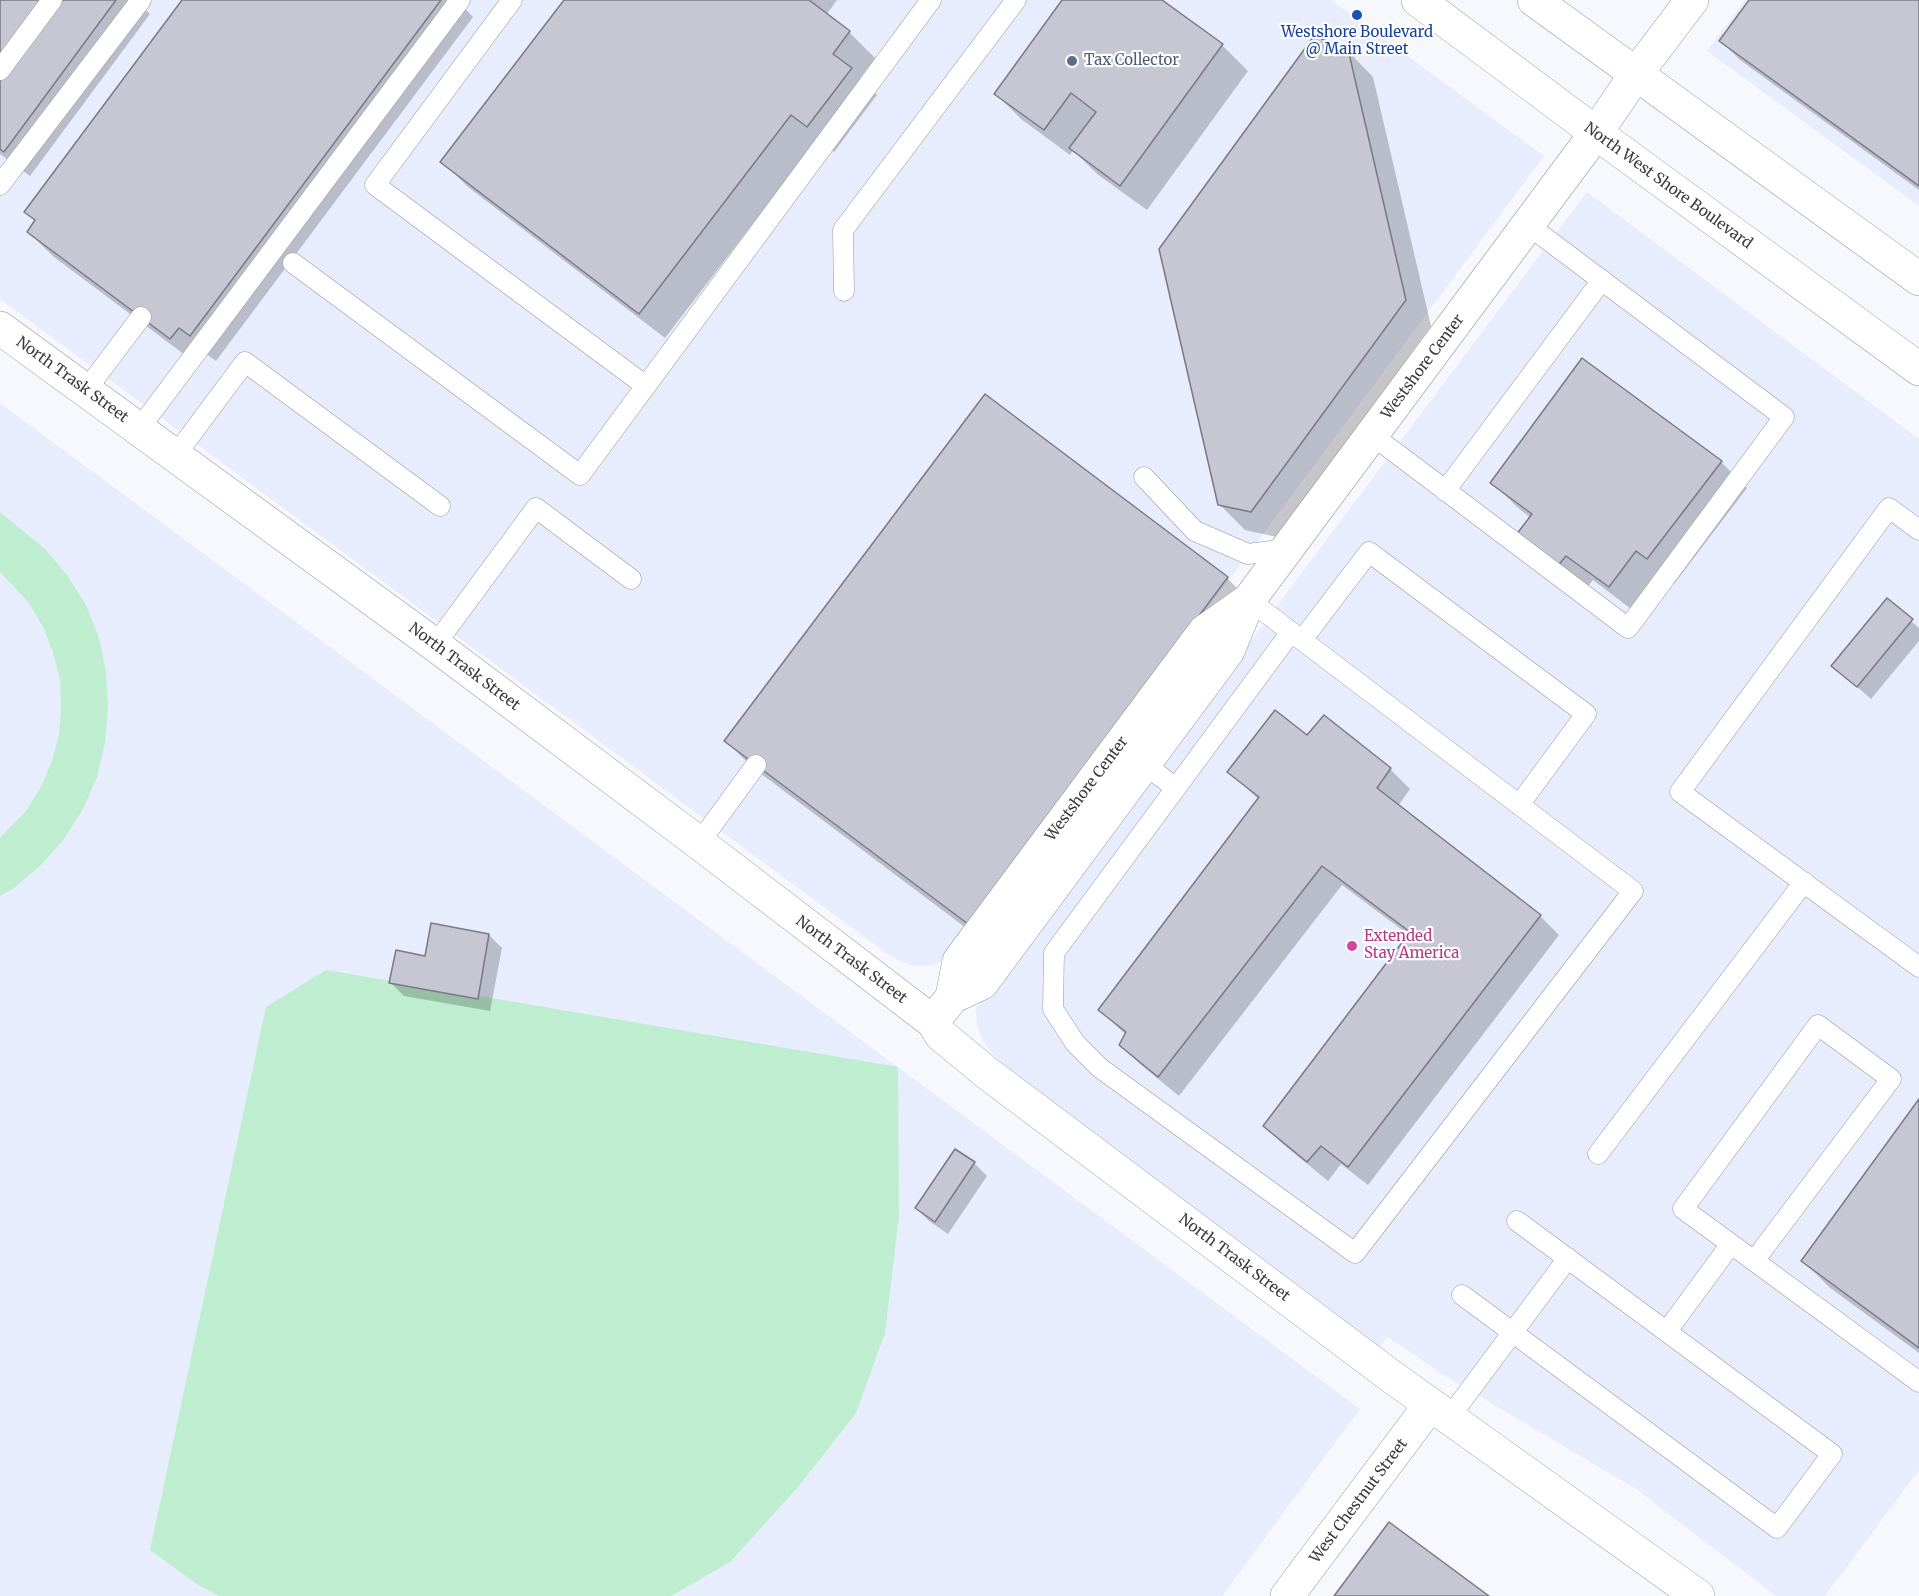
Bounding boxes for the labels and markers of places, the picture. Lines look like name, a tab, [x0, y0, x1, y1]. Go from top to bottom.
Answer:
marker: Westshore Boulevard @ Main Street	[1350, 8, 1364, 22]
place label: Westshore Boulevard @ Main Street	[1281, 24, 1433, 59]
place label: Tax Collector	[1084, 52, 1179, 70]
marker: Tax Collector	[1065, 54, 1079, 68]
place label: Extended Stay America	[1364, 928, 1459, 963]
marker: Extended Stay America	[1345, 939, 1359, 953]

